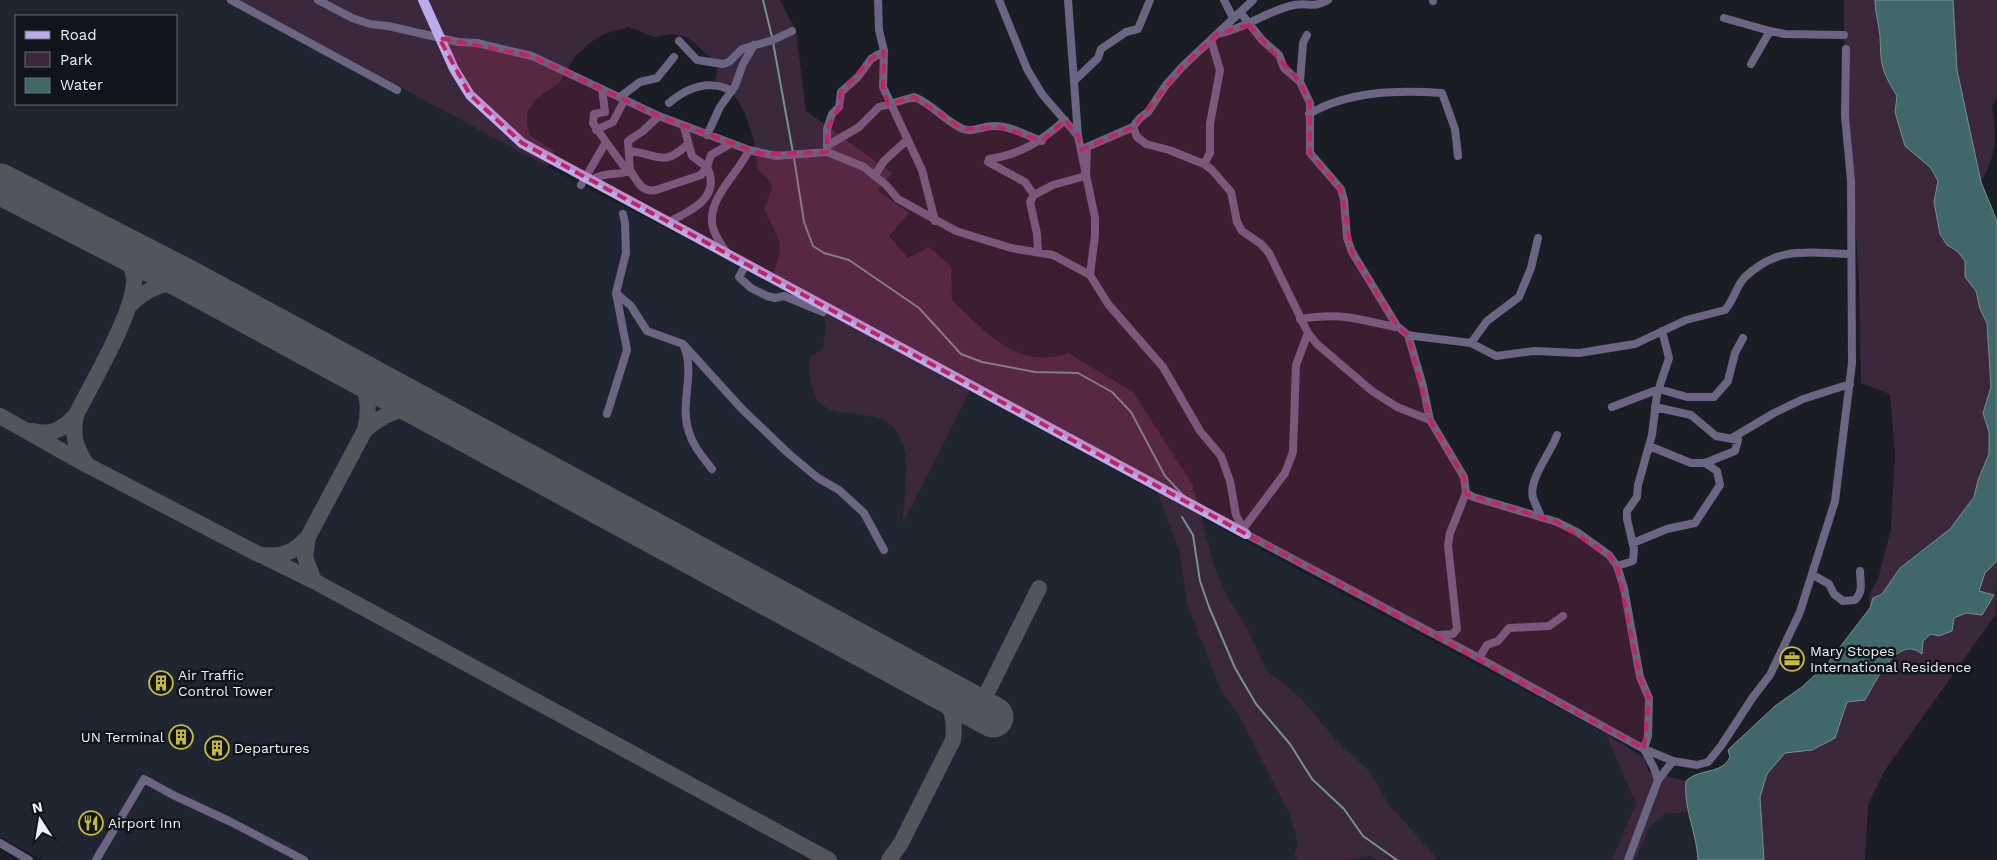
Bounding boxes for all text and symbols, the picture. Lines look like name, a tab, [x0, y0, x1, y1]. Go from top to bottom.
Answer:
legend	[15, 15, 178, 105]
text: Road	[60, 26, 97, 44]
text: Park	[60, 51, 93, 69]
text: Water	[60, 76, 103, 94]
place label: Mary Stopes International Residence	[1810, 643, 1971, 675]
office icon: Mary Stopes International Residence	[1779, 646, 1805, 672]
place label: Air Traffic Control Tower	[178, 667, 273, 699]
building icon: Air Traffic Control Tower	[148, 670, 174, 696]
building icon: UN Terminal	[168, 724, 194, 750]
place label: UN Terminal	[81, 729, 165, 745]
building icon: Departures	[204, 735, 230, 761]
place label: Departures	[234, 740, 310, 756]
north arrow	[15, 795, 65, 845]
text: N	[31, 798, 44, 816]
restaurant icon: Airport Inn	[78, 810, 104, 836]
place label: Airport Inn	[108, 815, 181, 831]

